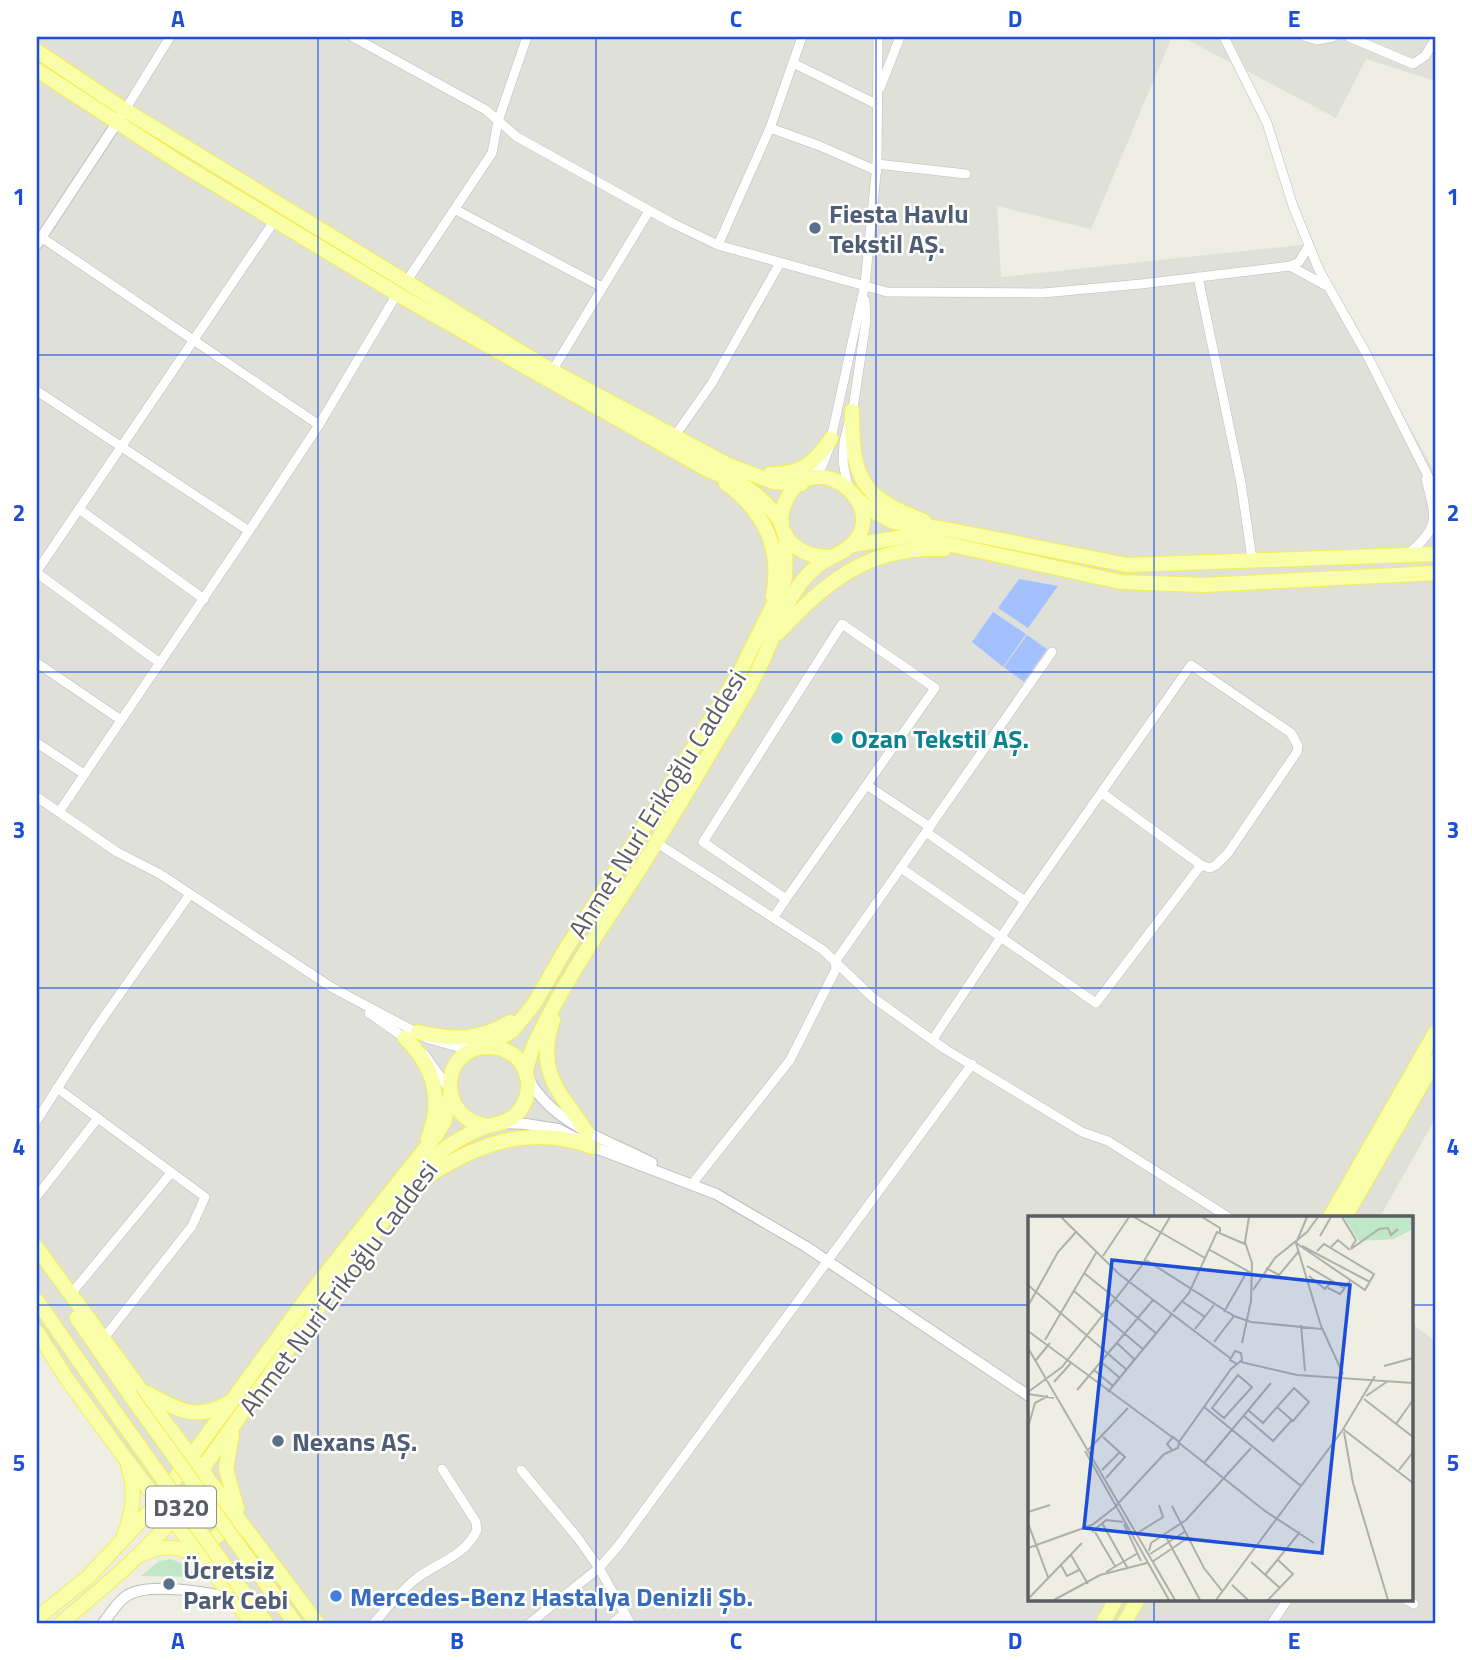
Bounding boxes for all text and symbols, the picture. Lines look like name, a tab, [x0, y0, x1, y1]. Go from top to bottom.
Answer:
text: A	[171, 1, 185, 36]
text: B	[450, 1, 464, 36]
text: C	[730, 1, 742, 36]
text: D	[1008, 1, 1022, 36]
text: E	[1288, 1, 1300, 36]
text: 1	[13, 179, 25, 214]
text: 1	[1447, 179, 1459, 214]
place label: Fiesta Havlu Tekstil AŞ.	[829, 194, 969, 263]
marker: Fiesta Havlu Tekstil AŞ.	[807, 220, 823, 236]
text: 2	[13, 495, 25, 530]
text: 2	[1447, 495, 1459, 530]
street label: Ahmet Nuri Erikoğlu Caddesi	[558, 662, 756, 946]
place label: Ozan Tekstil AŞ.	[851, 719, 1029, 758]
marker: Ozan Tekstil AŞ.	[829, 730, 845, 746]
text: 3	[13, 812, 25, 847]
text: 3	[1447, 812, 1459, 847]
text: 4	[13, 1129, 25, 1164]
text: 4	[1447, 1129, 1459, 1164]
street label: Ahmet Nuri Erikoğlu Caddesi	[229, 1152, 447, 1424]
inset map	[1028, 1216, 1412, 1600]
place label: Nexans AŞ.	[292, 1422, 417, 1461]
marker: Nexans AŞ.	[270, 1433, 286, 1449]
text: 5	[13, 1445, 25, 1480]
text: 5	[1447, 1445, 1459, 1480]
road number: D320	[146, 1486, 216, 1527]
place label: Ücretsiz Park Cebi	[183, 1550, 288, 1619]
marker: Ücretsiz Park Cebi	[161, 1576, 177, 1592]
place label: Mercedes-Benz Hastalya Denizli Şb.	[350, 1577, 753, 1616]
marker: Mercedes-Benz Hastalya Denizli Şb.	[328, 1588, 344, 1604]
text: A	[171, 1623, 185, 1658]
text: B	[450, 1623, 464, 1658]
text: C	[730, 1623, 742, 1658]
text: D	[1008, 1623, 1022, 1658]
text: E	[1288, 1623, 1300, 1658]

